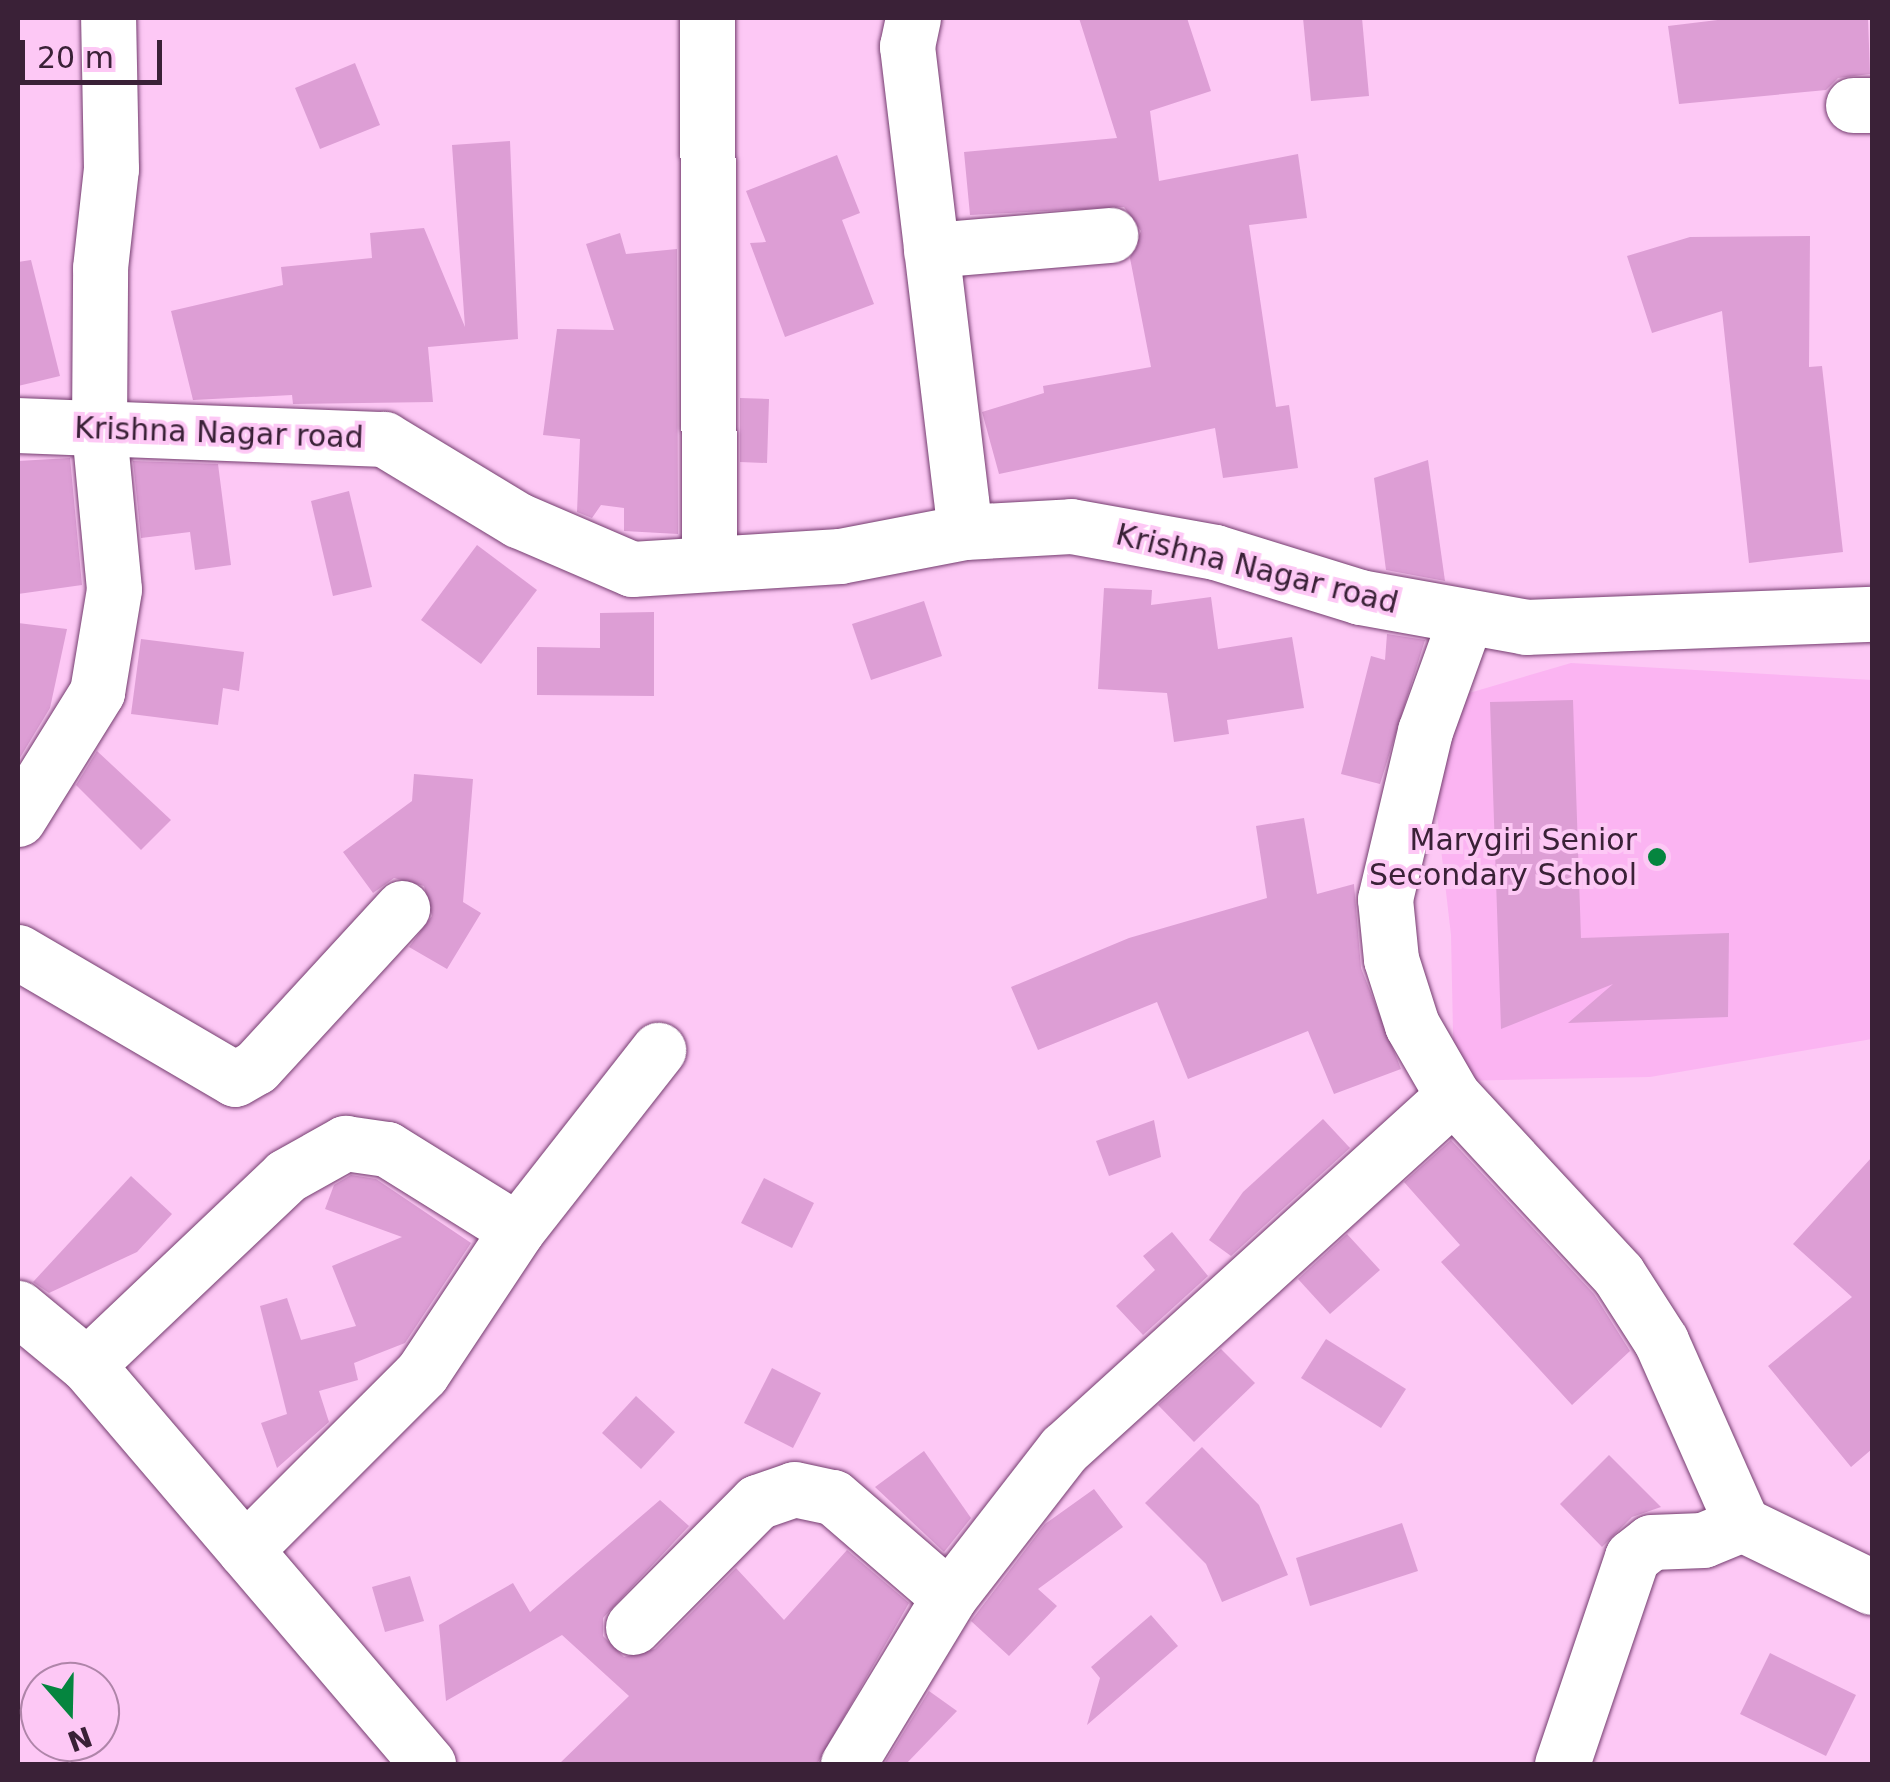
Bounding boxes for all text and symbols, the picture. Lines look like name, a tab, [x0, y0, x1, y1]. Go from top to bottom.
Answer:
scale bar	[25, 20, 168, 82]
text: 20 m	[37, 40, 114, 75]
street label: Krishna Nagar road	[74, 410, 364, 456]
street label: Krishna Nagar road	[1112, 517, 1402, 621]
place label: Marygiri Senior Secondary School	[1369, 822, 1637, 892]
marker: Marygiri Senior Secondary School	[1646, 846, 1668, 868]
north arrow	[20, 1662, 120, 1762]
text: N	[63, 1719, 96, 1758]

